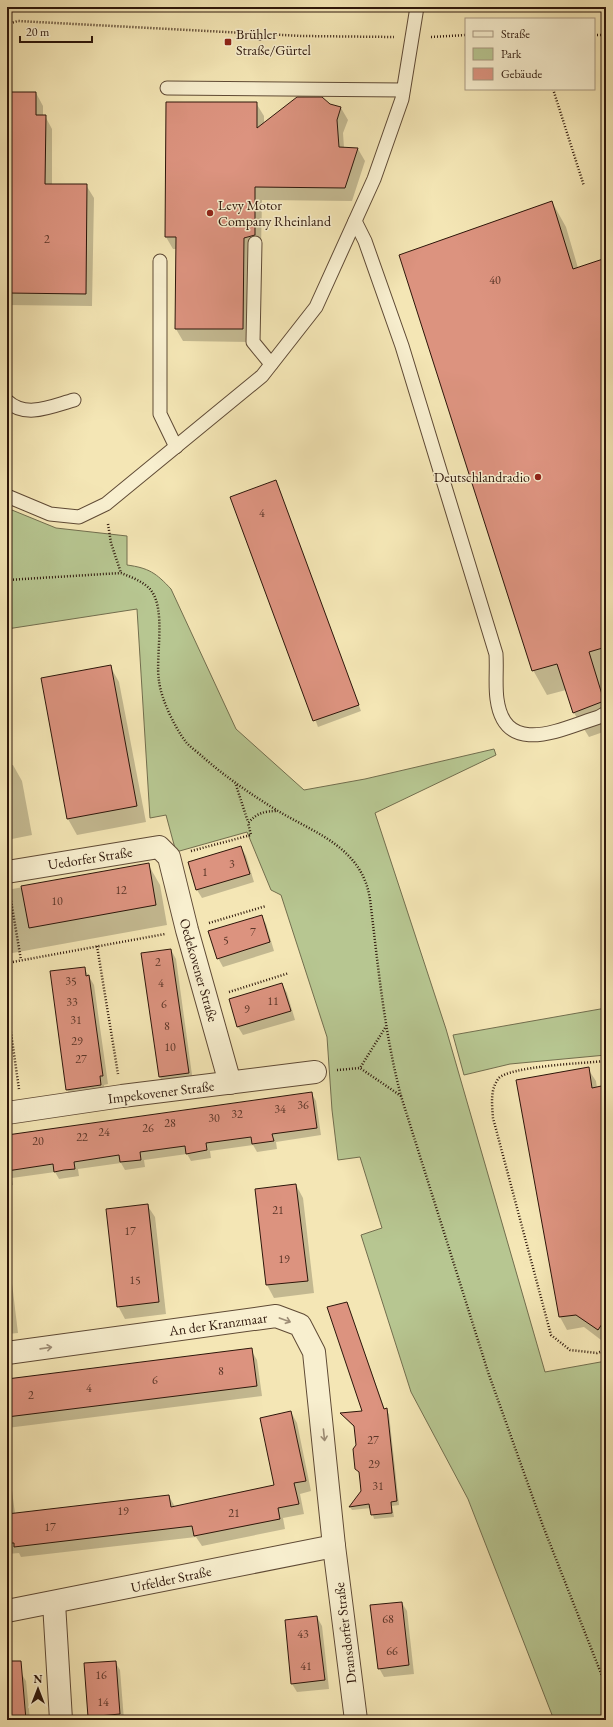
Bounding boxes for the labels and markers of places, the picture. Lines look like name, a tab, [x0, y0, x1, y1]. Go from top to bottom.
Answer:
place label: Brühler Straße/Gürtel	[236, 25, 311, 59]
marker: Brühler Straße/Gürtel	[223, 37, 233, 47]
place label: Levy Motor Company Rheinland	[218, 196, 332, 230]
marker: Levy Motor Company Rheinland	[205, 208, 215, 218]
place label: Deutschlandradio	[434, 468, 530, 486]
marker: Deutschlandradio	[533, 472, 543, 482]

